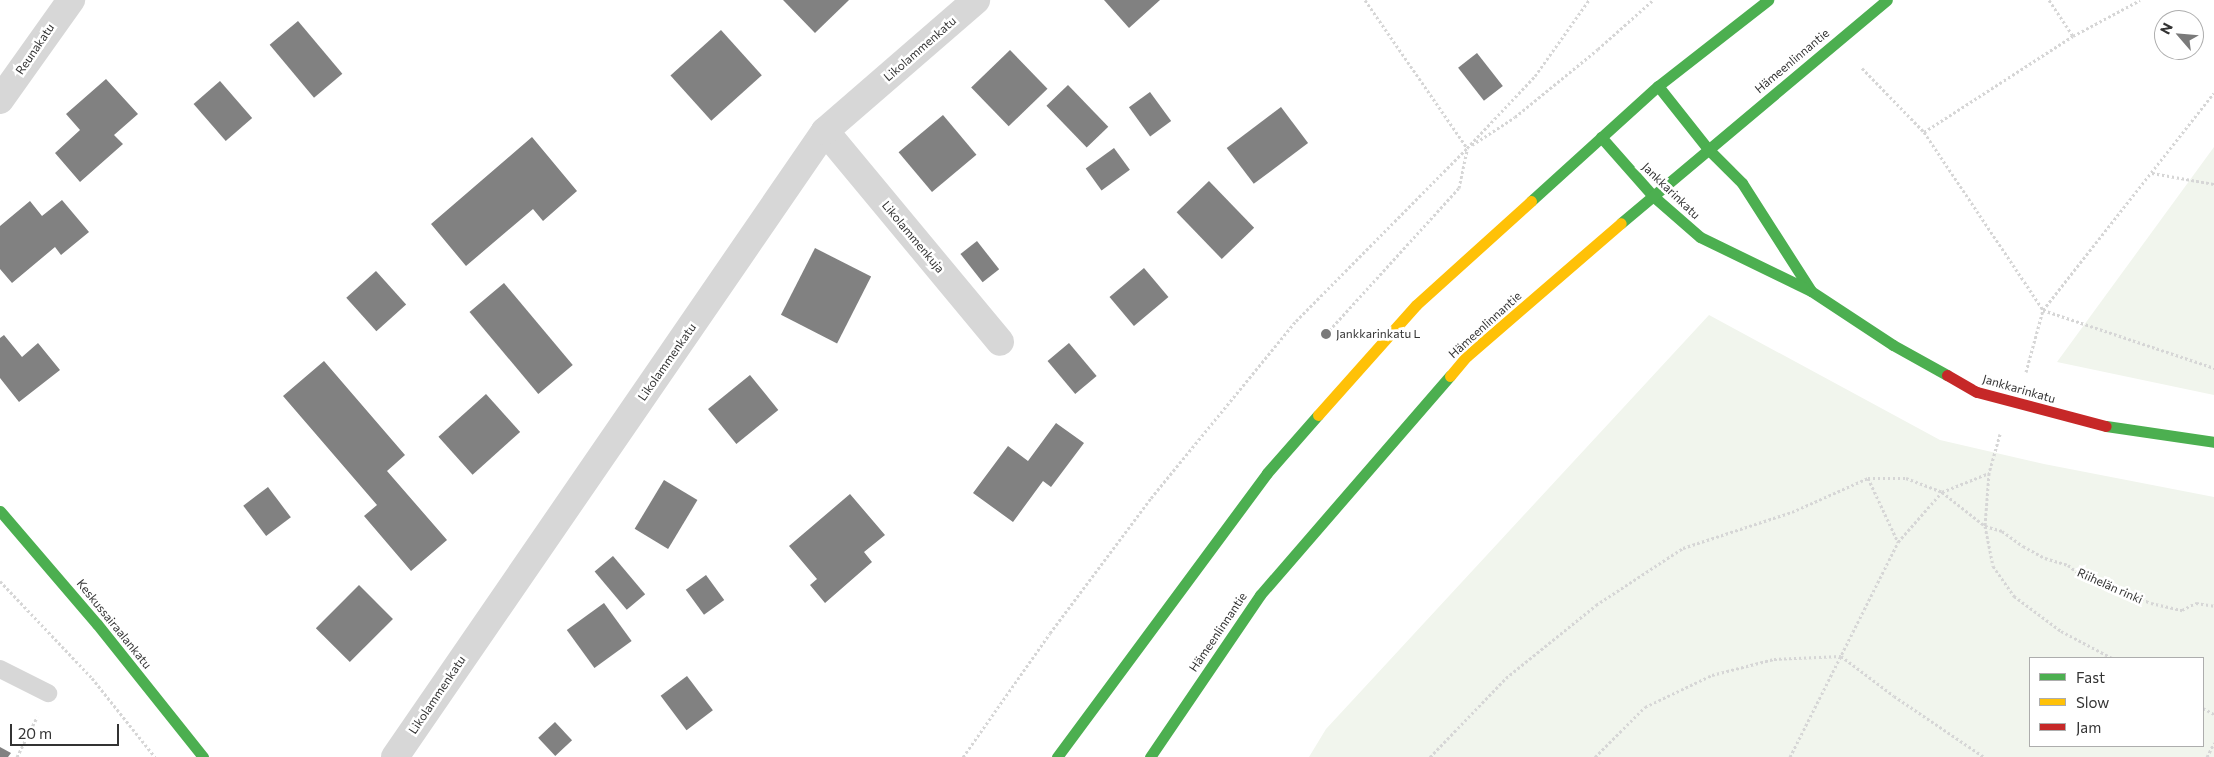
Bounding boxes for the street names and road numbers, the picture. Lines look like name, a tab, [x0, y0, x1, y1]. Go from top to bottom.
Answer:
street label: Likolammenkatu	[881, 14, 959, 84]
street label: Reunakatu	[13, 21, 57, 77]
street label: Hämeenlinnantie	[1752, 26, 1832, 96]
street label: Jankkarinkatu	[1639, 160, 1703, 222]
street label: Likolammenkuja	[879, 198, 947, 276]
street label: Hämeenlinnantie	[1446, 289, 1524, 361]
street label: Likolammenkatu	[635, 321, 699, 403]
street label: Jankkarinkatu	[1981, 372, 2057, 406]
street label: Riihelän rinki	[2075, 565, 2145, 607]
street label: Keskussairaalankatu	[74, 576, 154, 672]
street label: Hämeenlinnantie	[1186, 590, 1250, 674]
street label: Likolammenkatu	[406, 653, 468, 737]

